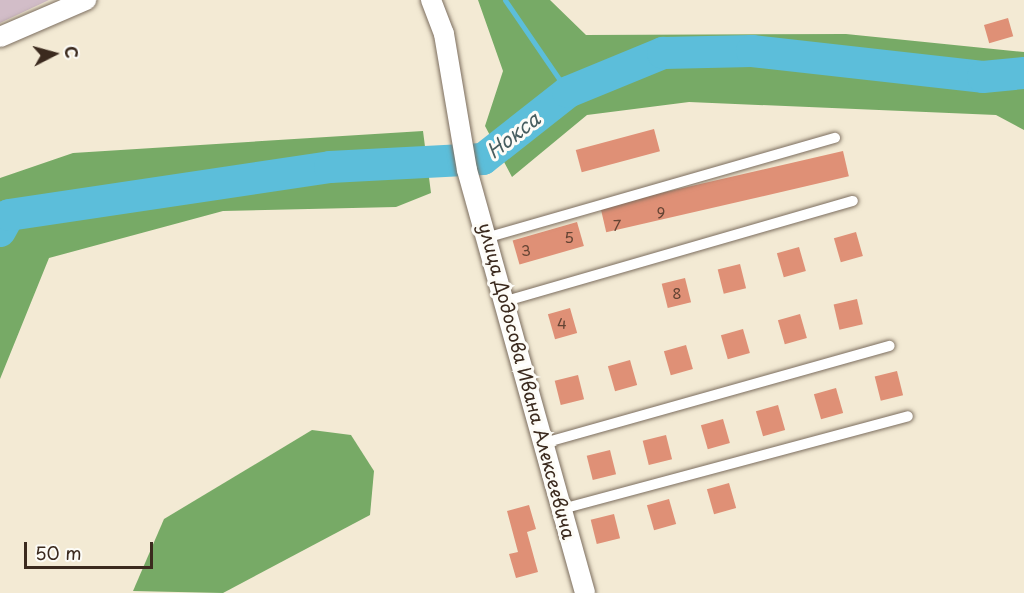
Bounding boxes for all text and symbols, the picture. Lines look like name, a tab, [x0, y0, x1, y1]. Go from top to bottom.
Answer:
north arrow	[24, 24, 84, 84]
text: С	[59, 45, 84, 59]
water label: Нокса	[481, 107, 545, 163]
house number: 9	[657, 203, 665, 221]
house number: 7	[613, 216, 621, 234]
street label: улица Додосова Ивана Алексеевича	[474, 219, 580, 543]
house number: 5	[564, 228, 574, 246]
house number: 3	[521, 241, 531, 259]
house number: 8	[672, 284, 682, 302]
house number: 4	[557, 314, 567, 332]
scale bar	[27, 530, 156, 568]
text: 50 m	[35, 539, 82, 566]

